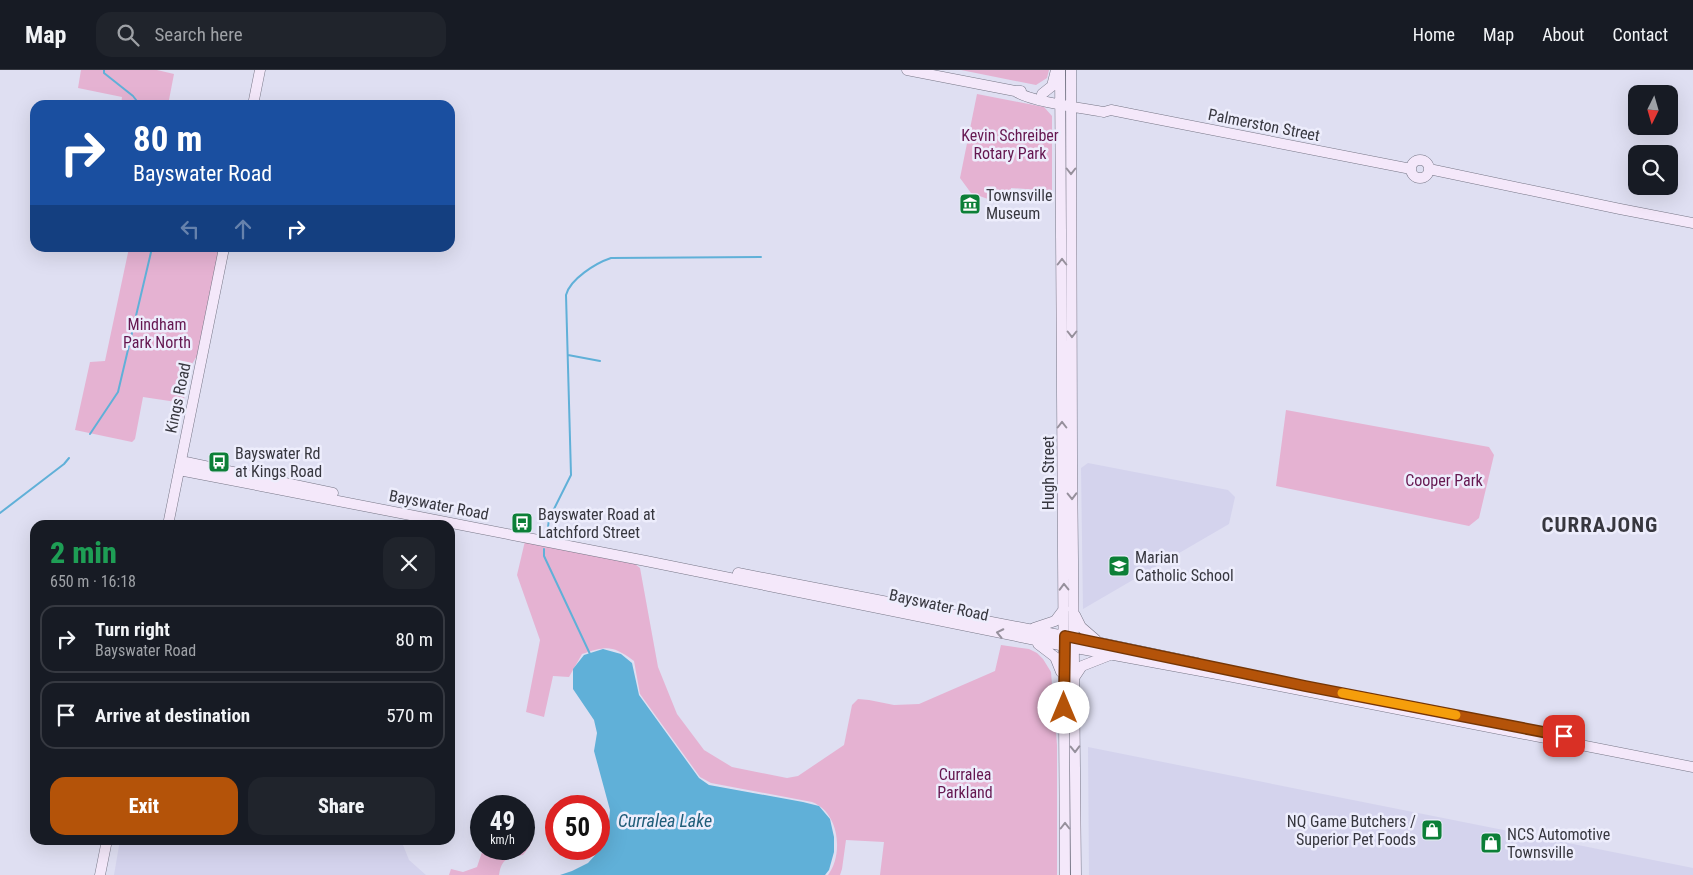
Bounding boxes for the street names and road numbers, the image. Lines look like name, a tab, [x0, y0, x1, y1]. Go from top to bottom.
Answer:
street label: Palmerston Street	[1207, 105, 1322, 145]
street label: Kings Road	[161, 361, 195, 435]
street label: Hugh Street	[1039, 436, 1058, 510]
street label: Bayswater Road	[388, 486, 490, 524]
street label: Bayswater Road	[888, 585, 990, 625]

